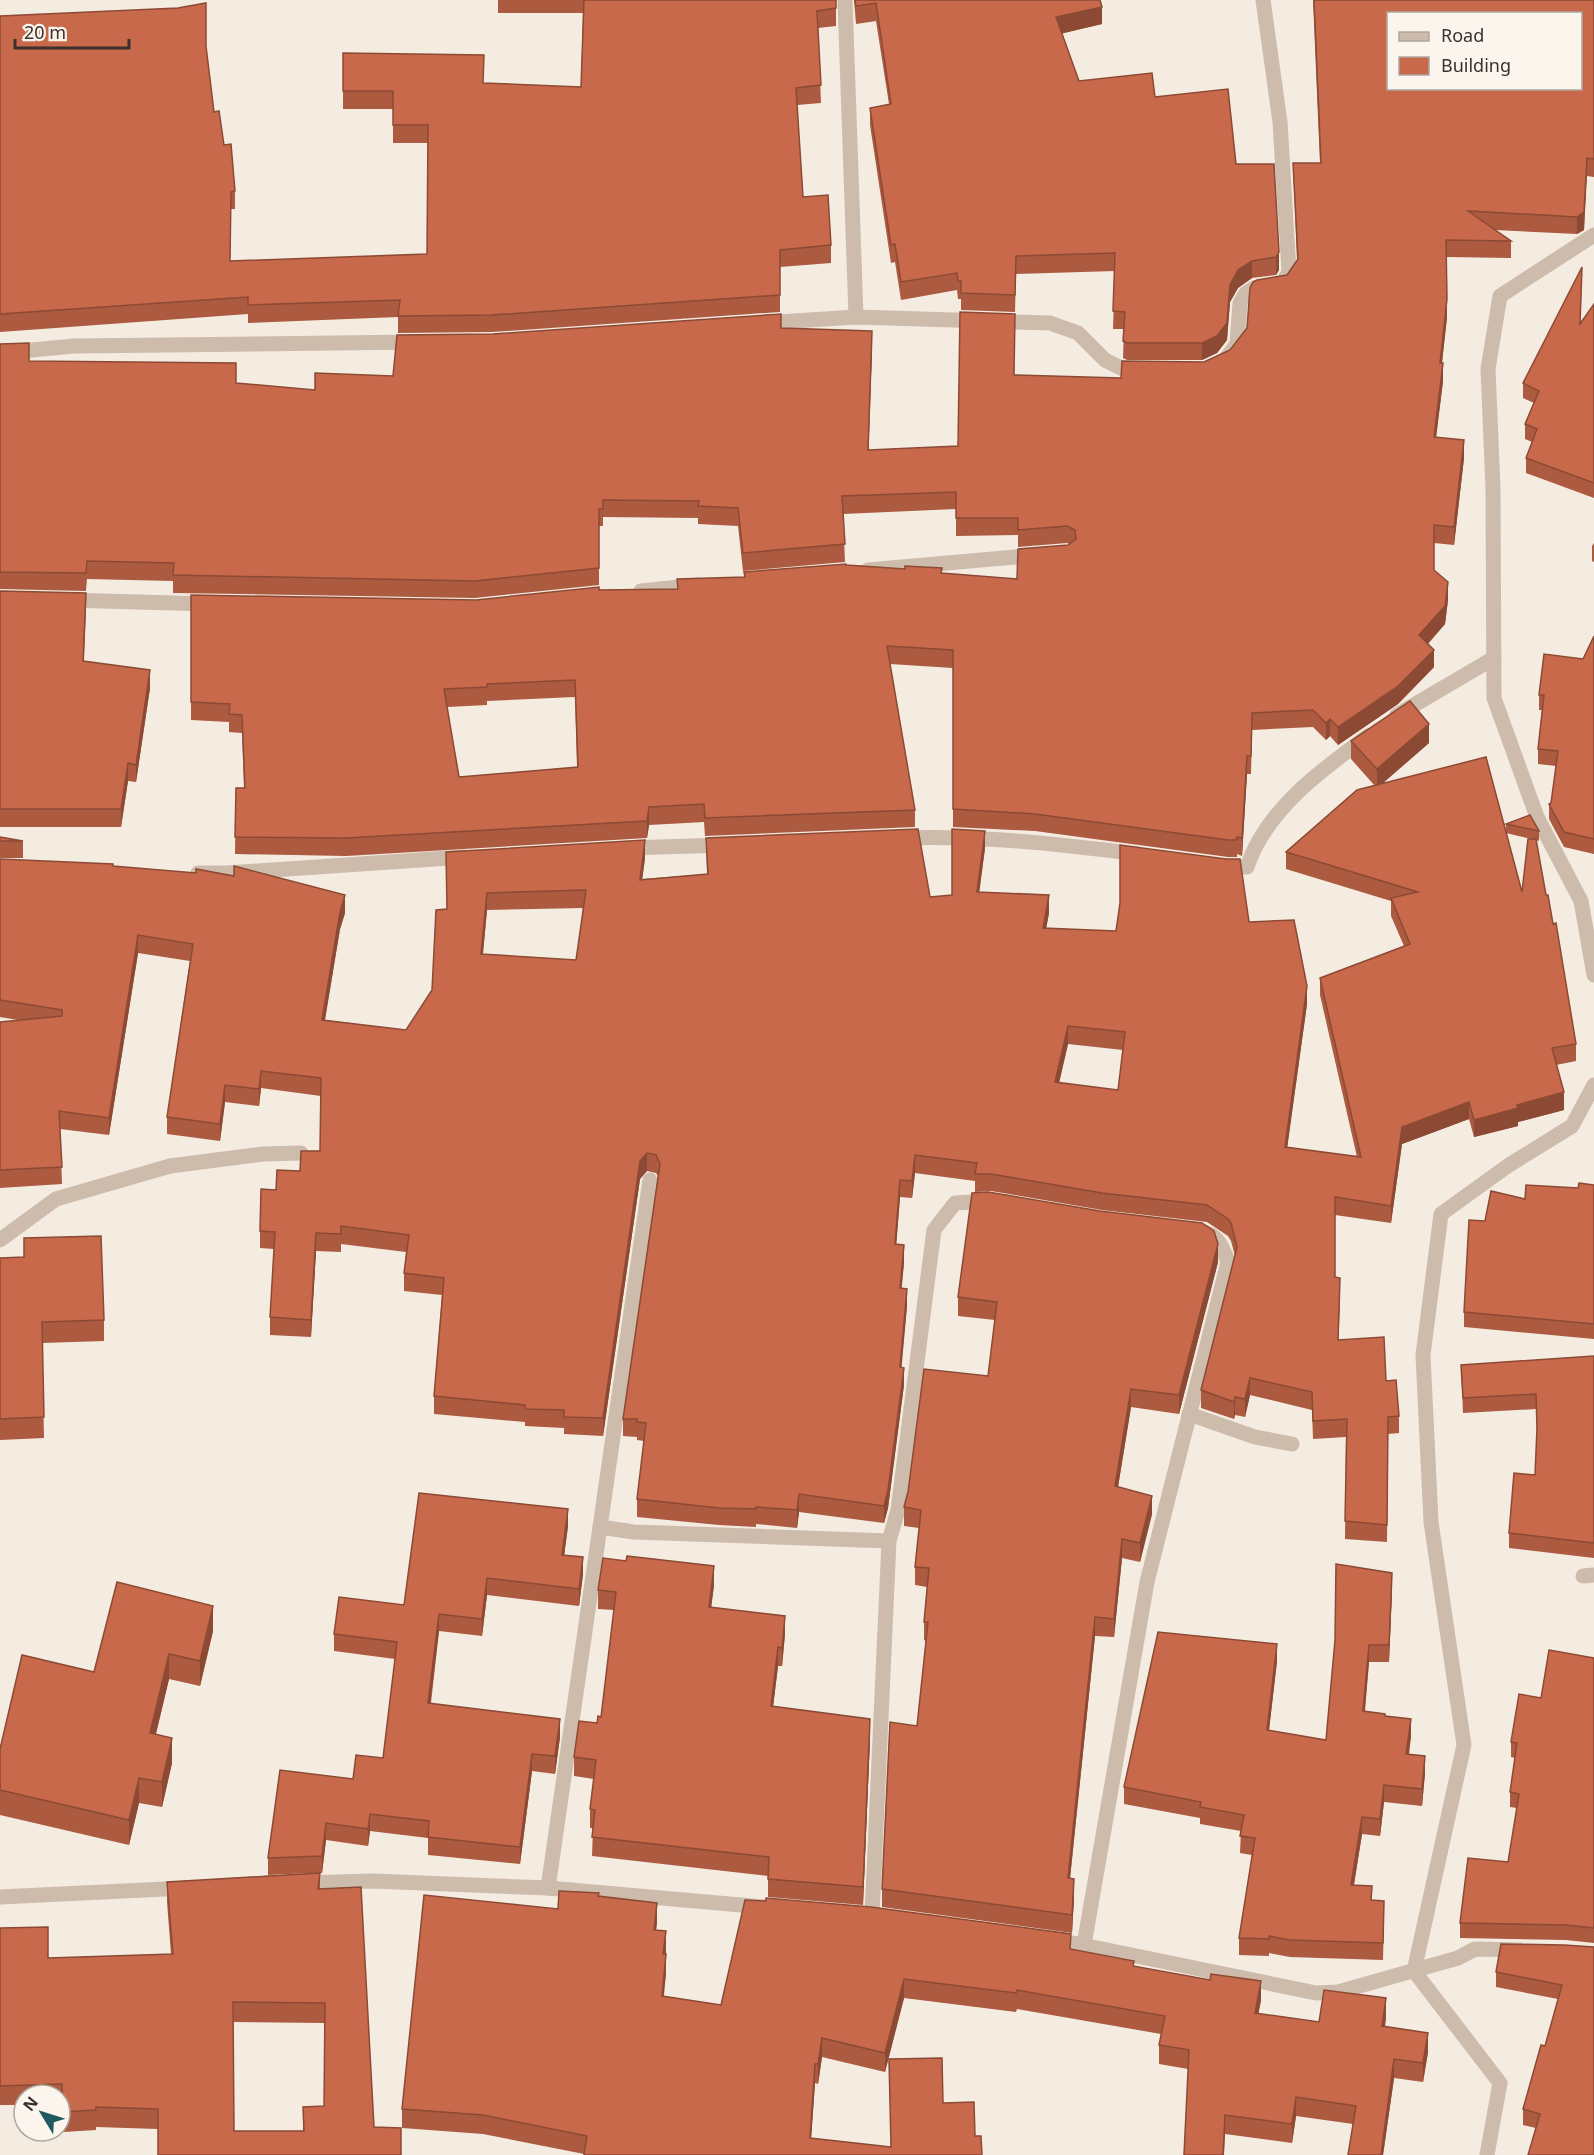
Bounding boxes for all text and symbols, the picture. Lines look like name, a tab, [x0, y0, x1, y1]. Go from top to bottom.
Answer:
scale bar	[15, 12, 129, 50]
legend	[1387, 12, 1582, 90]
text: 20 m	[24, 20, 66, 44]
text: Road	[1441, 23, 1484, 47]
text: Building	[1441, 53, 1511, 77]
north arrow	[12, 2083, 72, 2143]
text: N	[18, 2092, 43, 2116]

